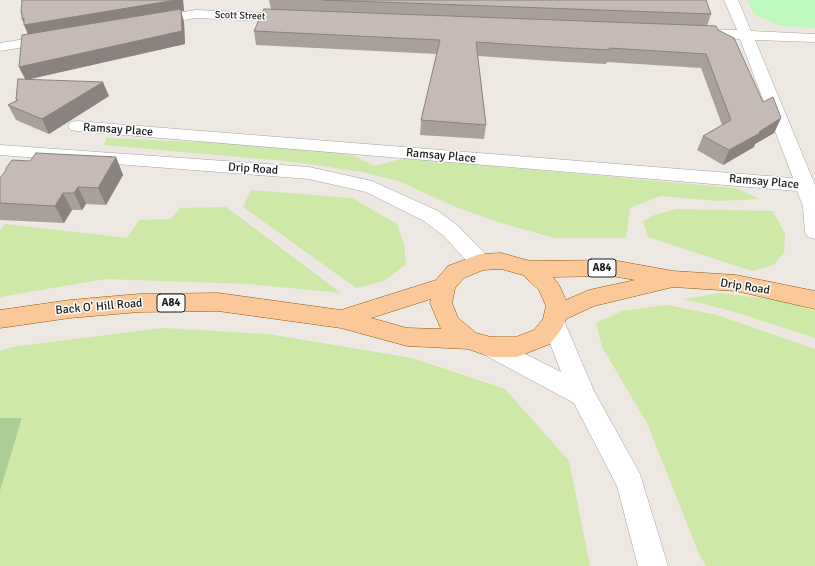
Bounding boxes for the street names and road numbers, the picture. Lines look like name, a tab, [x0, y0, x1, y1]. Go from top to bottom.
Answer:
street label: Scott Street	[215, 9, 265, 23]
street label: Ramsay Place	[82, 120, 154, 140]
street label: Ramsay Place	[405, 146, 477, 166]
street label: Drip Road	[227, 160, 279, 178]
street label: Ramsay Place	[728, 172, 800, 192]
road number: A84	[588, 259, 616, 277]
street label: Drip Road	[719, 276, 771, 298]
road number: A84	[157, 294, 185, 312]
street label: Back O' Hill Road	[55, 296, 143, 318]

